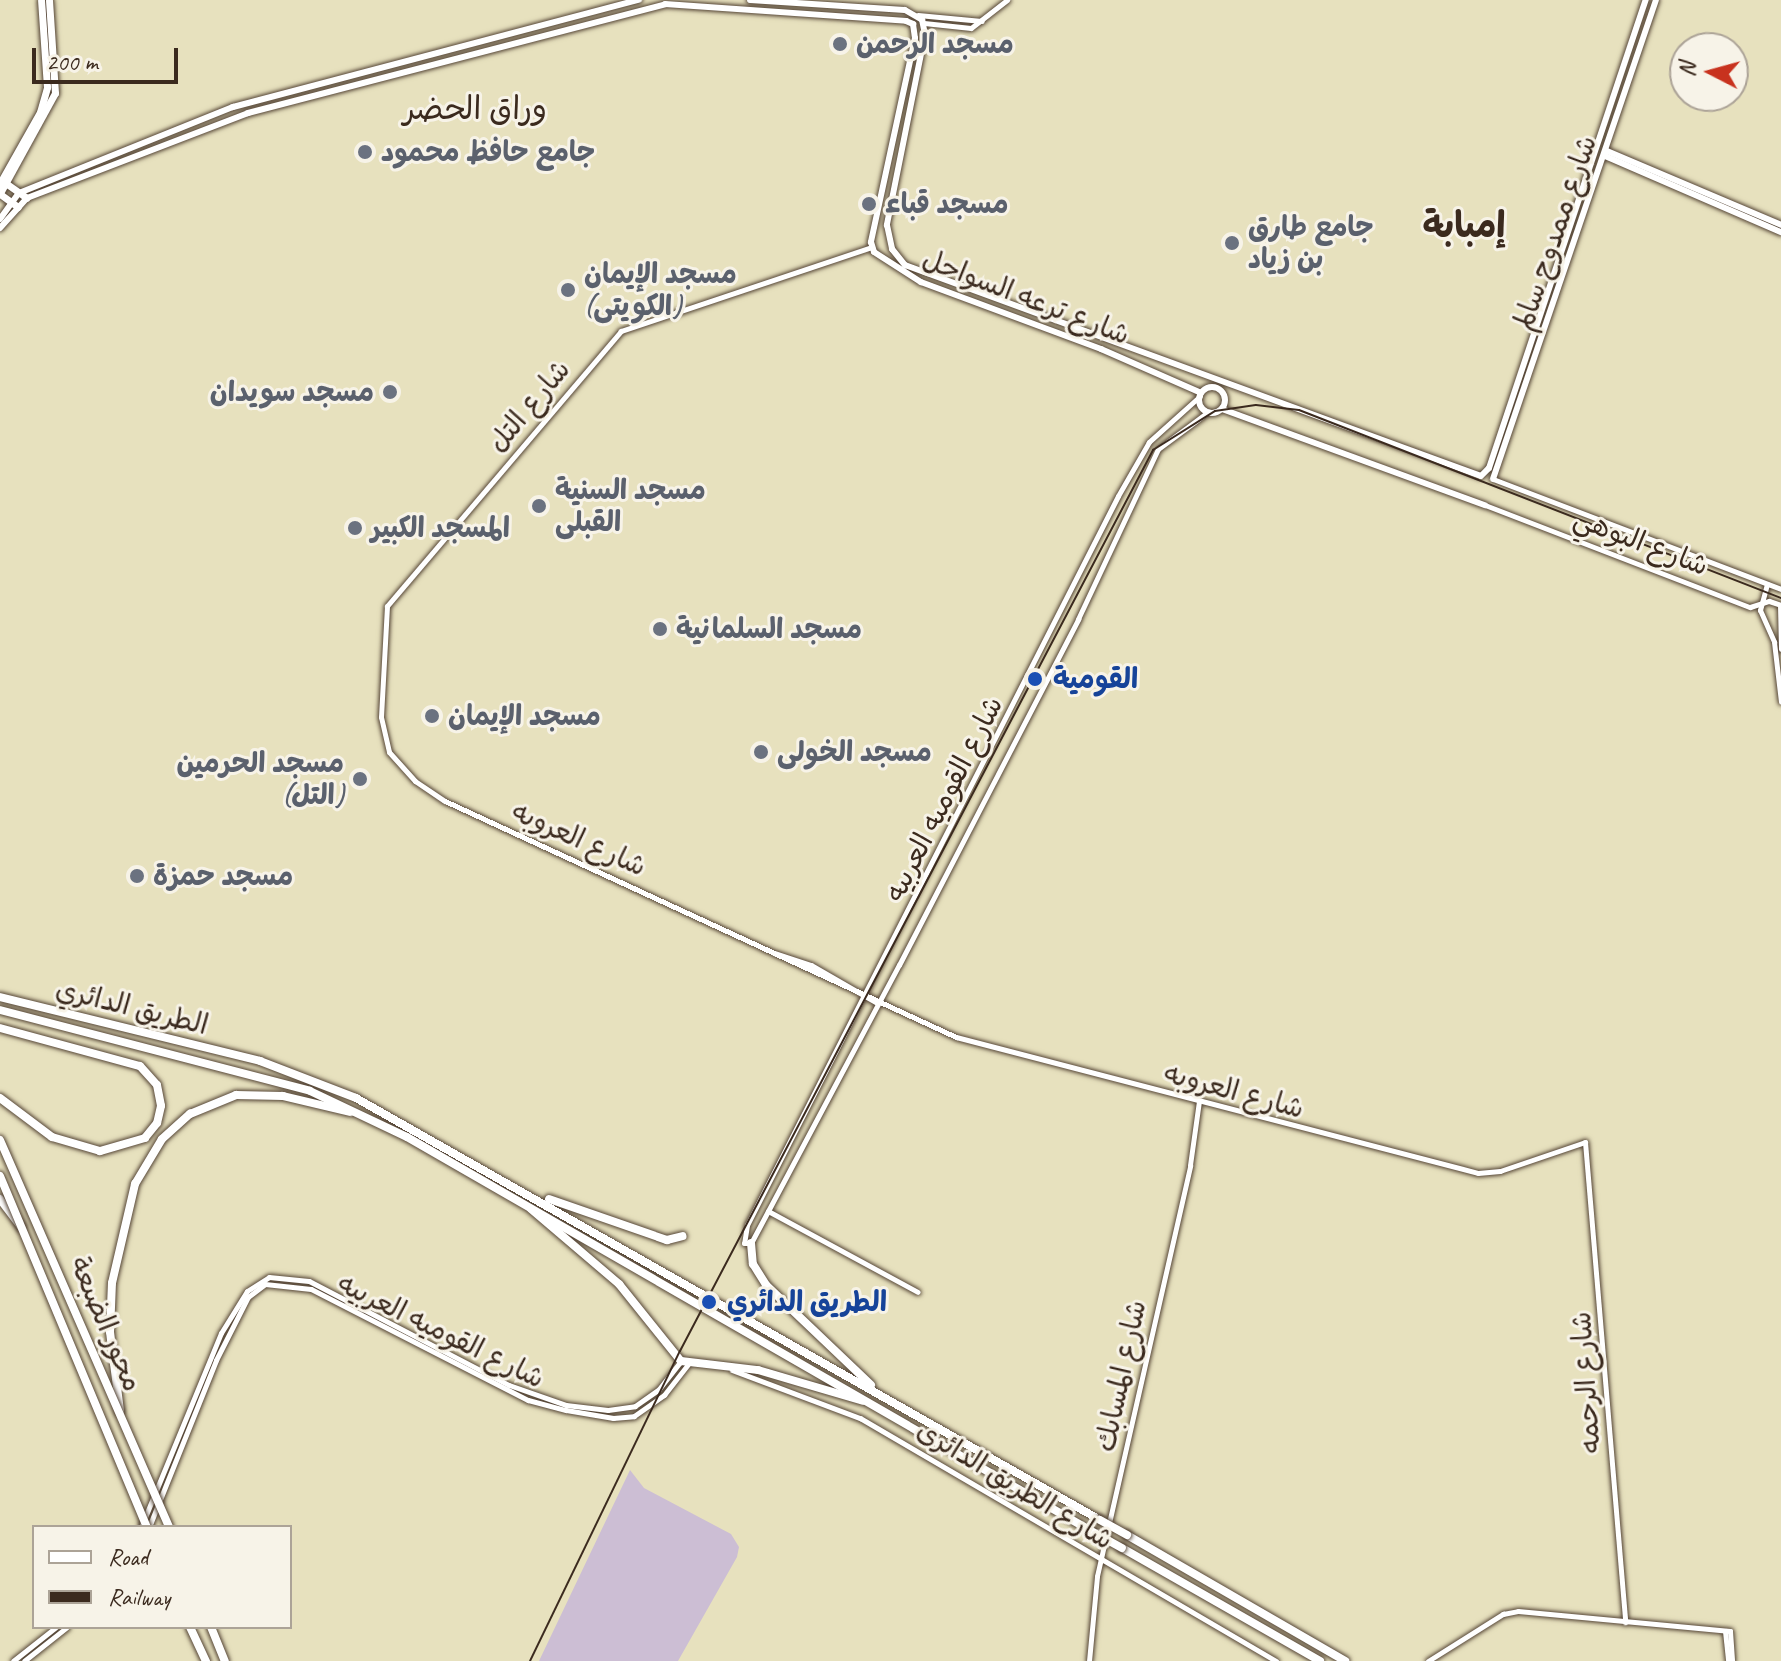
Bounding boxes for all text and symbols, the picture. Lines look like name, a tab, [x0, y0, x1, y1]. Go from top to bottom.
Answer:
place label: مسجد الرحمن	[856, 27, 1014, 61]
scale bar	[36, 32, 182, 82]
north arrow	[1669, 32, 1749, 112]
marker: مسجد الرحمن	[831, 35, 849, 53]
text: 200 m	[46, 47, 98, 77]
text: N	[1672, 61, 1702, 78]
district label: وراق الحضر	[403, 90, 547, 128]
street label: شارع ممدوح سالم	[1506, 131, 1604, 335]
place label: جامع حافظ محمود	[381, 135, 595, 169]
marker: جامع حافظ محمود	[356, 143, 374, 161]
place label: مسجد قباء	[885, 187, 1008, 221]
marker: مسجد قباء	[860, 195, 878, 213]
district label: إمبابة	[1422, 204, 1506, 248]
place label: جامع طارق بن زياد	[1248, 210, 1374, 276]
marker: جامع طارق بن زياد	[1223, 234, 1241, 252]
street label: شارع ترعه السواحل	[918, 242, 1134, 352]
place label: مسجد الإيمان (الكويتى)	[584, 257, 737, 323]
marker: مسجد الإيمان (الكويتى)	[559, 281, 577, 299]
street label: شارع التل	[481, 353, 577, 459]
place label: مسجد سويدان	[210, 375, 374, 409]
marker: مسجد سويدان	[381, 383, 399, 401]
place label: مسجد السنية القبلى	[555, 473, 706, 539]
marker: مسجد السنية القبلى	[530, 497, 548, 515]
street label: شارع البوهي	[1569, 501, 1713, 583]
place label: المسجد الكبير	[371, 511, 510, 545]
marker: المسجد الكبير	[346, 519, 364, 537]
place label: مسجد السلمانية	[676, 612, 862, 646]
marker: مسجد السلمانية	[651, 620, 669, 638]
place label: القومية	[1053, 662, 1138, 696]
marker: القومية	[1024, 668, 1046, 690]
street label: شارع القوميه العربيه	[878, 691, 1010, 907]
place label: مسجد الإيمان	[448, 699, 601, 733]
marker: مسجد الإيمان	[423, 707, 441, 725]
place label: مسجد الخولى	[777, 735, 932, 769]
marker: مسجد الخولى	[752, 743, 770, 761]
place label: مسجد الحرمين (التل)	[177, 746, 344, 812]
marker: مسجد الحرمين (التل)	[351, 770, 369, 788]
street label: شارع العروبه	[507, 794, 651, 884]
place label: مسجد حمزة	[153, 859, 293, 893]
marker: مسجد حمزة	[128, 867, 146, 885]
street label: الطريق الدائري	[52, 972, 212, 1042]
street label: شارع العروبه	[1160, 1056, 1308, 1126]
street label: محور الضبعة	[63, 1251, 149, 1397]
street label: شارع القوميه العربيه	[332, 1266, 550, 1396]
place label: الطريق الدائري	[727, 1285, 887, 1319]
marker: الطريق الدائري	[698, 1291, 720, 1313]
street label: شارع المسابك	[1089, 1297, 1153, 1455]
street label: شارع الرحمه	[1564, 1311, 1608, 1455]
street label: شارع الطريق الدائرى	[911, 1413, 1119, 1557]
legend	[32, 1525, 292, 1629]
text: Road	[108, 1542, 148, 1572]
text: Railway	[108, 1582, 170, 1612]

